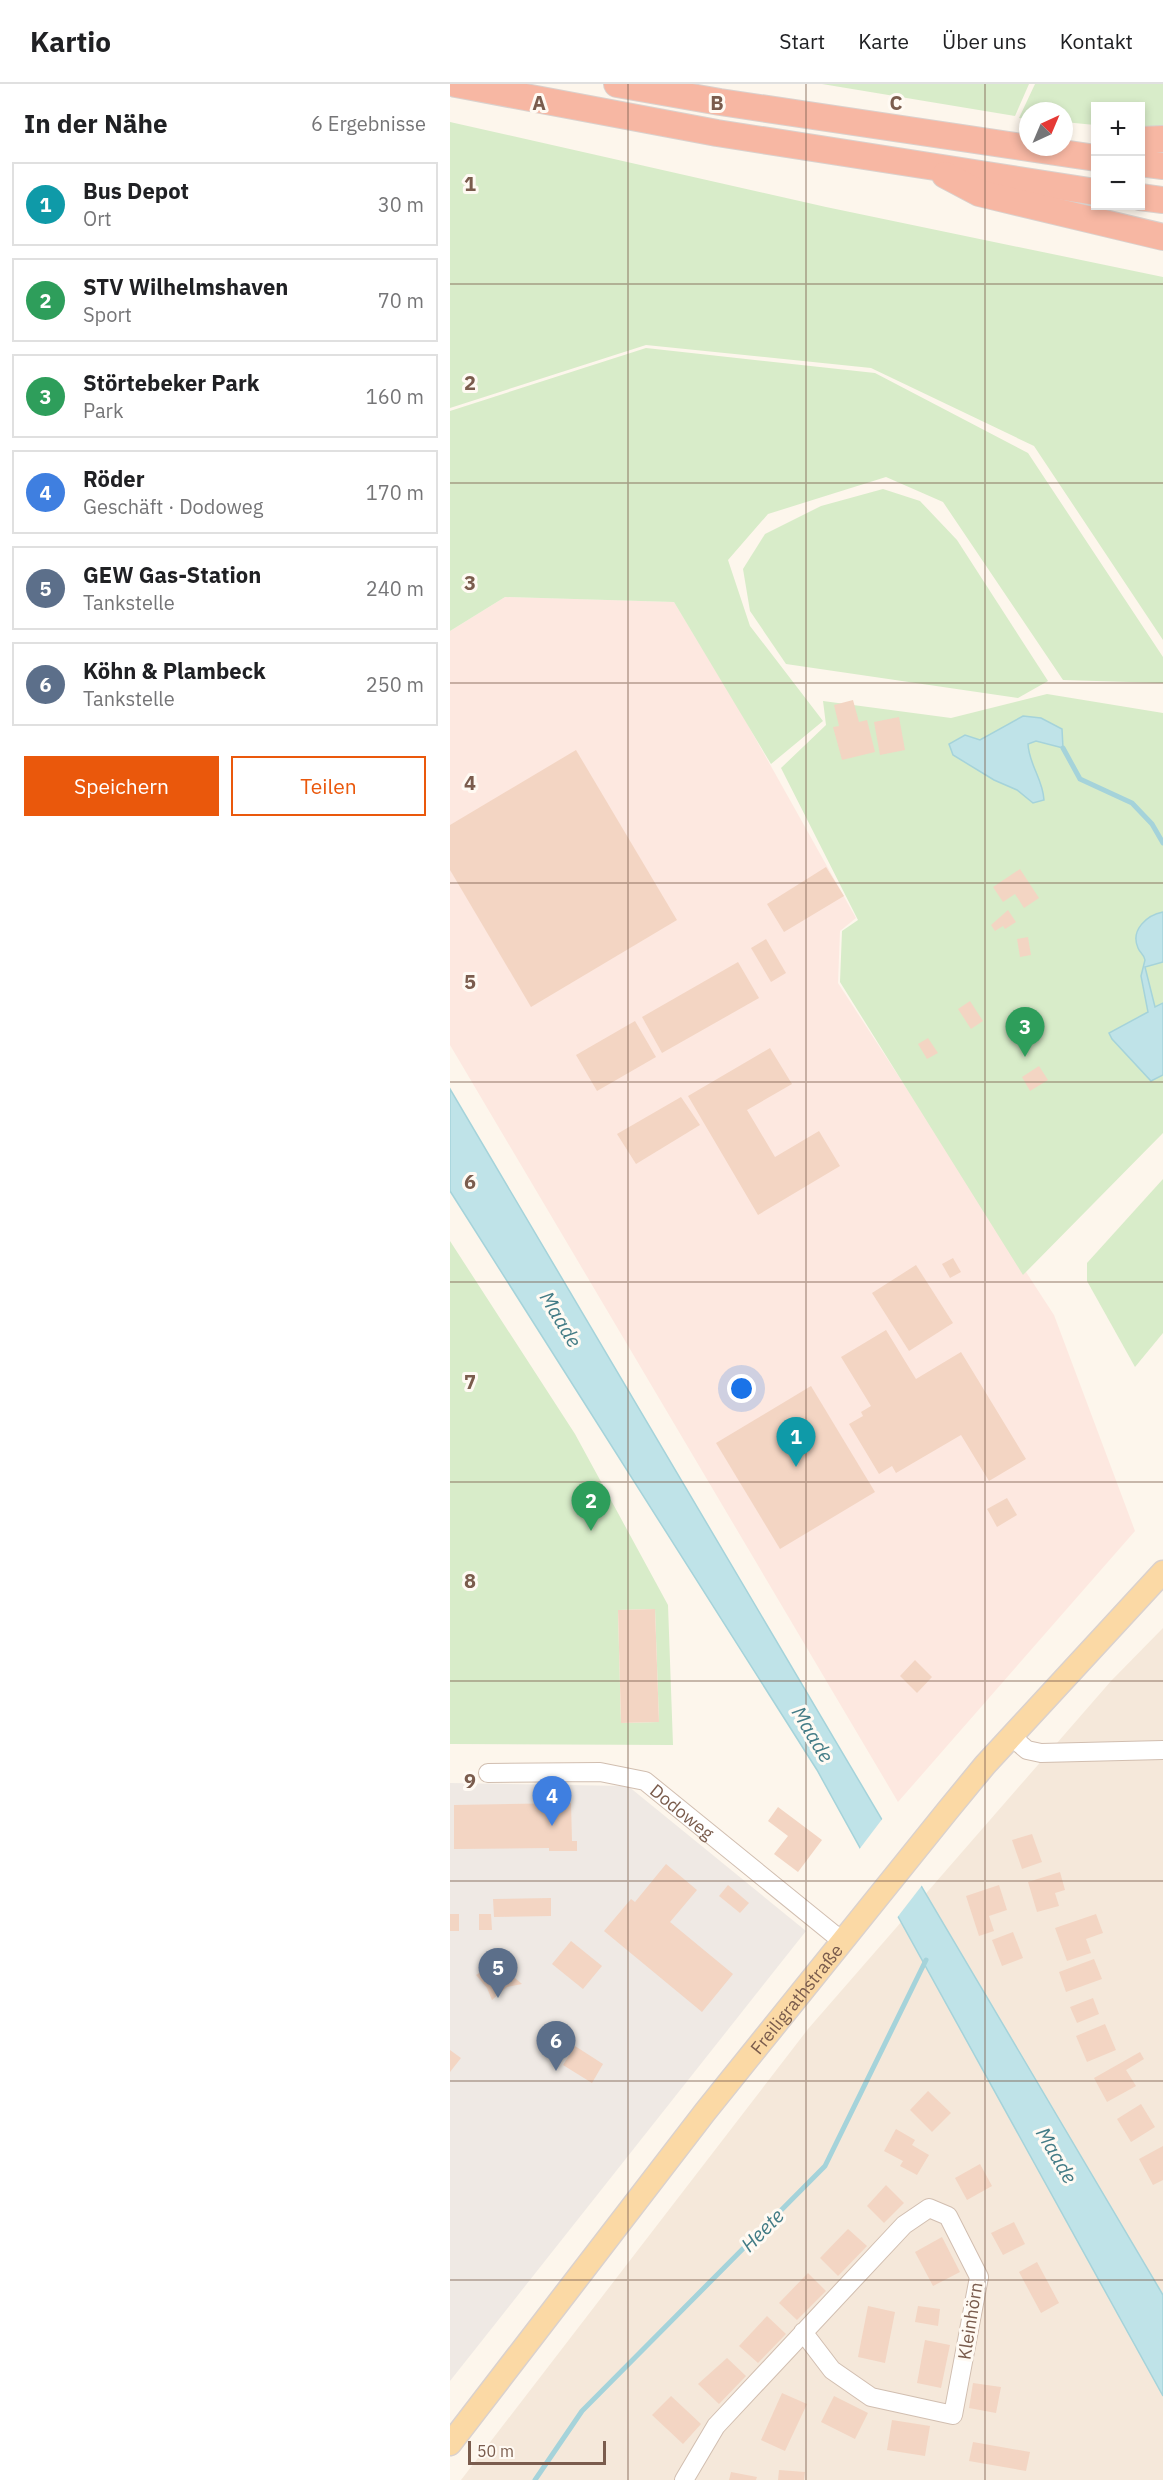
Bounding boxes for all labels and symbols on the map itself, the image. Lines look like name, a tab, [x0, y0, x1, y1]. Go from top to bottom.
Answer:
text: A	[532, 89, 546, 116]
text: B	[710, 89, 724, 116]
text: C	[889, 89, 903, 116]
north arrow	[1019, 102, 1073, 156]
text: 1	[464, 170, 476, 197]
text: 2	[464, 369, 476, 396]
text: 3	[464, 569, 476, 596]
text: 4	[464, 769, 476, 796]
text: 5	[464, 968, 476, 995]
pin: 3	[1006, 1008, 1044, 1057]
text: 6	[464, 1168, 476, 1195]
water label: Maade	[534, 1286, 588, 1352]
text: 7	[464, 1368, 476, 1395]
your location	[727, 1374, 756, 1403]
pin: 1	[776, 1418, 816, 1467]
pin: 2	[572, 1482, 610, 1531]
text: 8	[464, 1567, 476, 1594]
water label: Maade	[786, 1701, 840, 1767]
text: 9	[464, 1767, 476, 1794]
pin: 4	[532, 1776, 572, 1826]
street label: Dodoweg	[646, 1779, 719, 1844]
street label: Freiligrathstraße	[745, 1939, 847, 2058]
pin: 5	[478, 1948, 518, 1998]
pin: 6	[536, 2022, 576, 2071]
water label: Maade	[1030, 2122, 1084, 2188]
water label: Heete	[735, 2203, 789, 2257]
street label: Kleinhörn	[953, 2281, 987, 2361]
scale bar	[468, 2438, 606, 2466]

